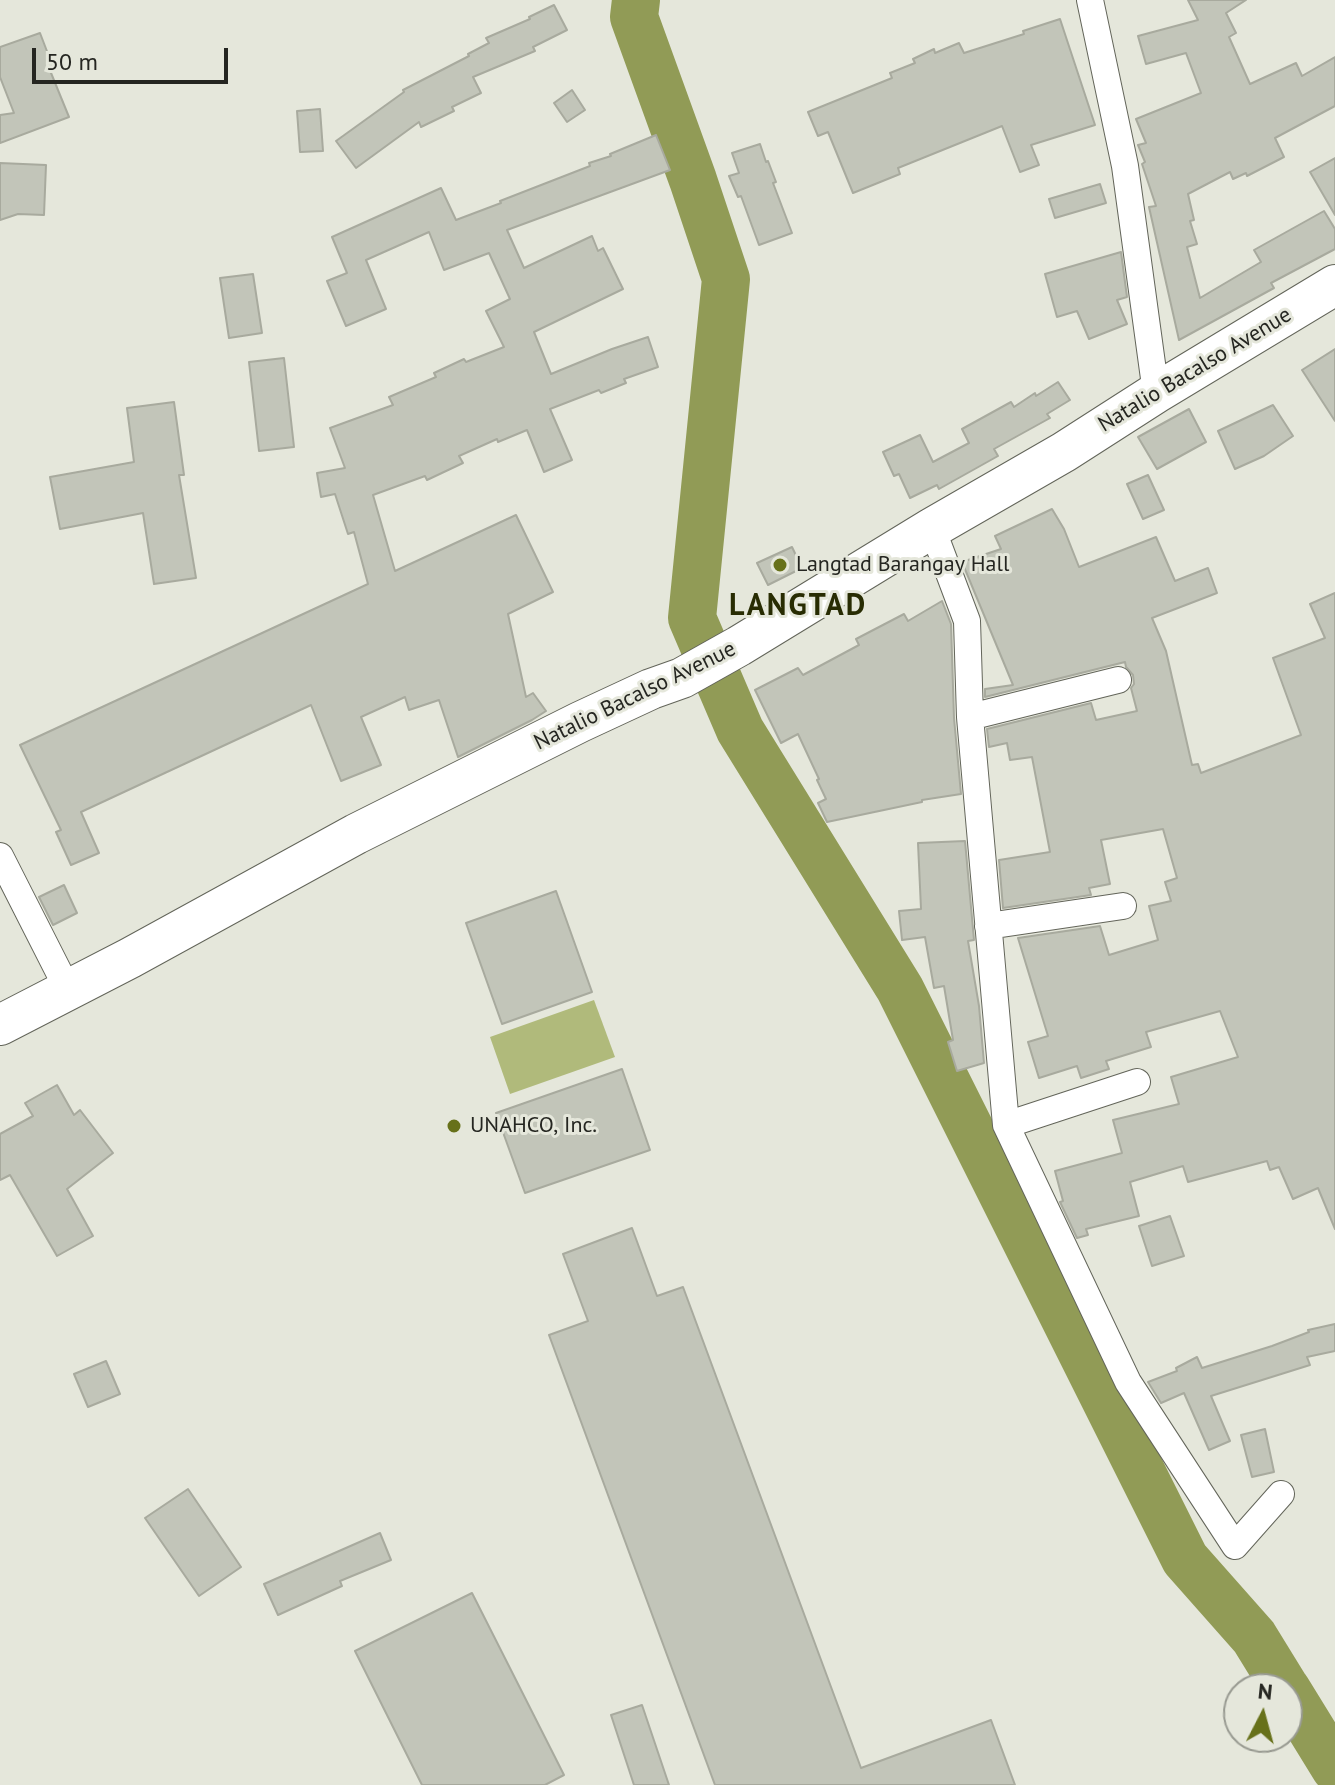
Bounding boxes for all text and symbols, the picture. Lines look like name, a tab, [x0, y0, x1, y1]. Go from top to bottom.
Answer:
scale bar	[36, 32, 232, 82]
text: 50 m	[46, 46, 98, 77]
street label: Natalio Bacalso Avenue	[1094, 302, 1296, 438]
place label: Langtad Barangay Hall	[796, 552, 1009, 578]
marker: Langtad Barangay Hall	[771, 556, 789, 574]
district label: LANGTAD	[729, 588, 867, 624]
street label: Natalio Bacalso Avenue	[530, 636, 740, 756]
place label: UNAHCO, Inc.	[470, 1113, 597, 1139]
marker: UNAHCO, Inc.	[445, 1117, 463, 1135]
north arrow	[1223, 1673, 1303, 1753]
text: N	[1257, 1676, 1274, 1706]

